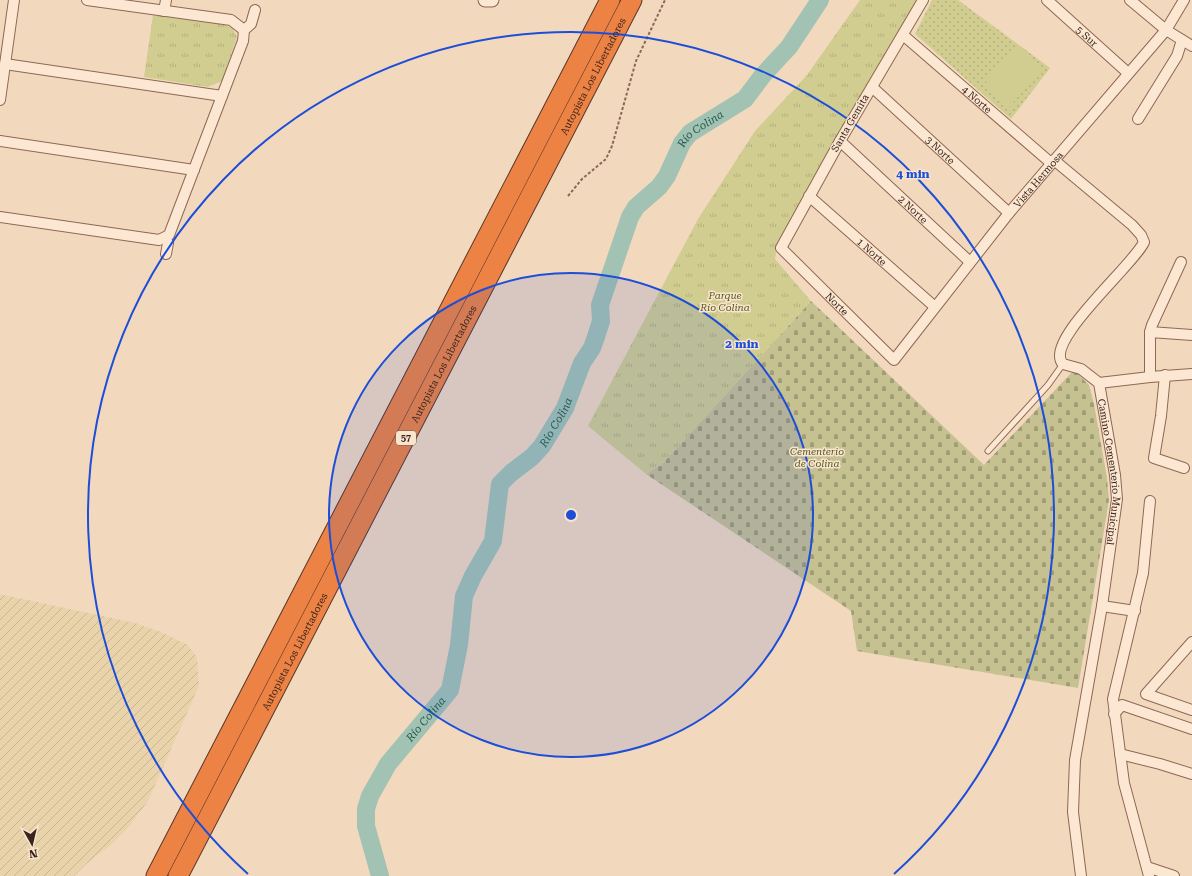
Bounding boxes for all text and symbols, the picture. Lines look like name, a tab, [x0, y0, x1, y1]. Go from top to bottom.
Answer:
street label: Autopista Los Libertadores	[558, 15, 628, 136]
street label: 5 Sur	[1074, 24, 1100, 49]
street label: 4 Norte	[960, 83, 995, 115]
street label: Santa Gemita	[829, 92, 871, 154]
water label: Río Colina	[674, 107, 726, 150]
street label: 3 Norte	[924, 134, 958, 166]
street label: Vista Hermosa	[1011, 149, 1065, 209]
text: 4 min	[896, 167, 930, 181]
street label: 2 Norte	[896, 193, 930, 226]
street label: 1 Norte	[855, 236, 889, 268]
park label: Parque Río Colina	[699, 290, 750, 313]
street label: Norte	[824, 290, 851, 318]
street label: Autopista Los Libertadores	[409, 303, 478, 424]
text: 2 min	[725, 337, 759, 351]
water label: Río Colina	[536, 396, 575, 450]
street label: Camino Cementerio Municipal	[1096, 398, 1123, 546]
road number: 57	[396, 431, 416, 445]
park label: Cementerio de Colina	[790, 446, 844, 469]
centre of rings	[564, 508, 578, 522]
street label: Autopista Los Libertadores	[260, 591, 329, 712]
water label: Río Colina	[403, 694, 449, 745]
north arrow	[12, 824, 52, 864]
text: N	[28, 846, 38, 861]

